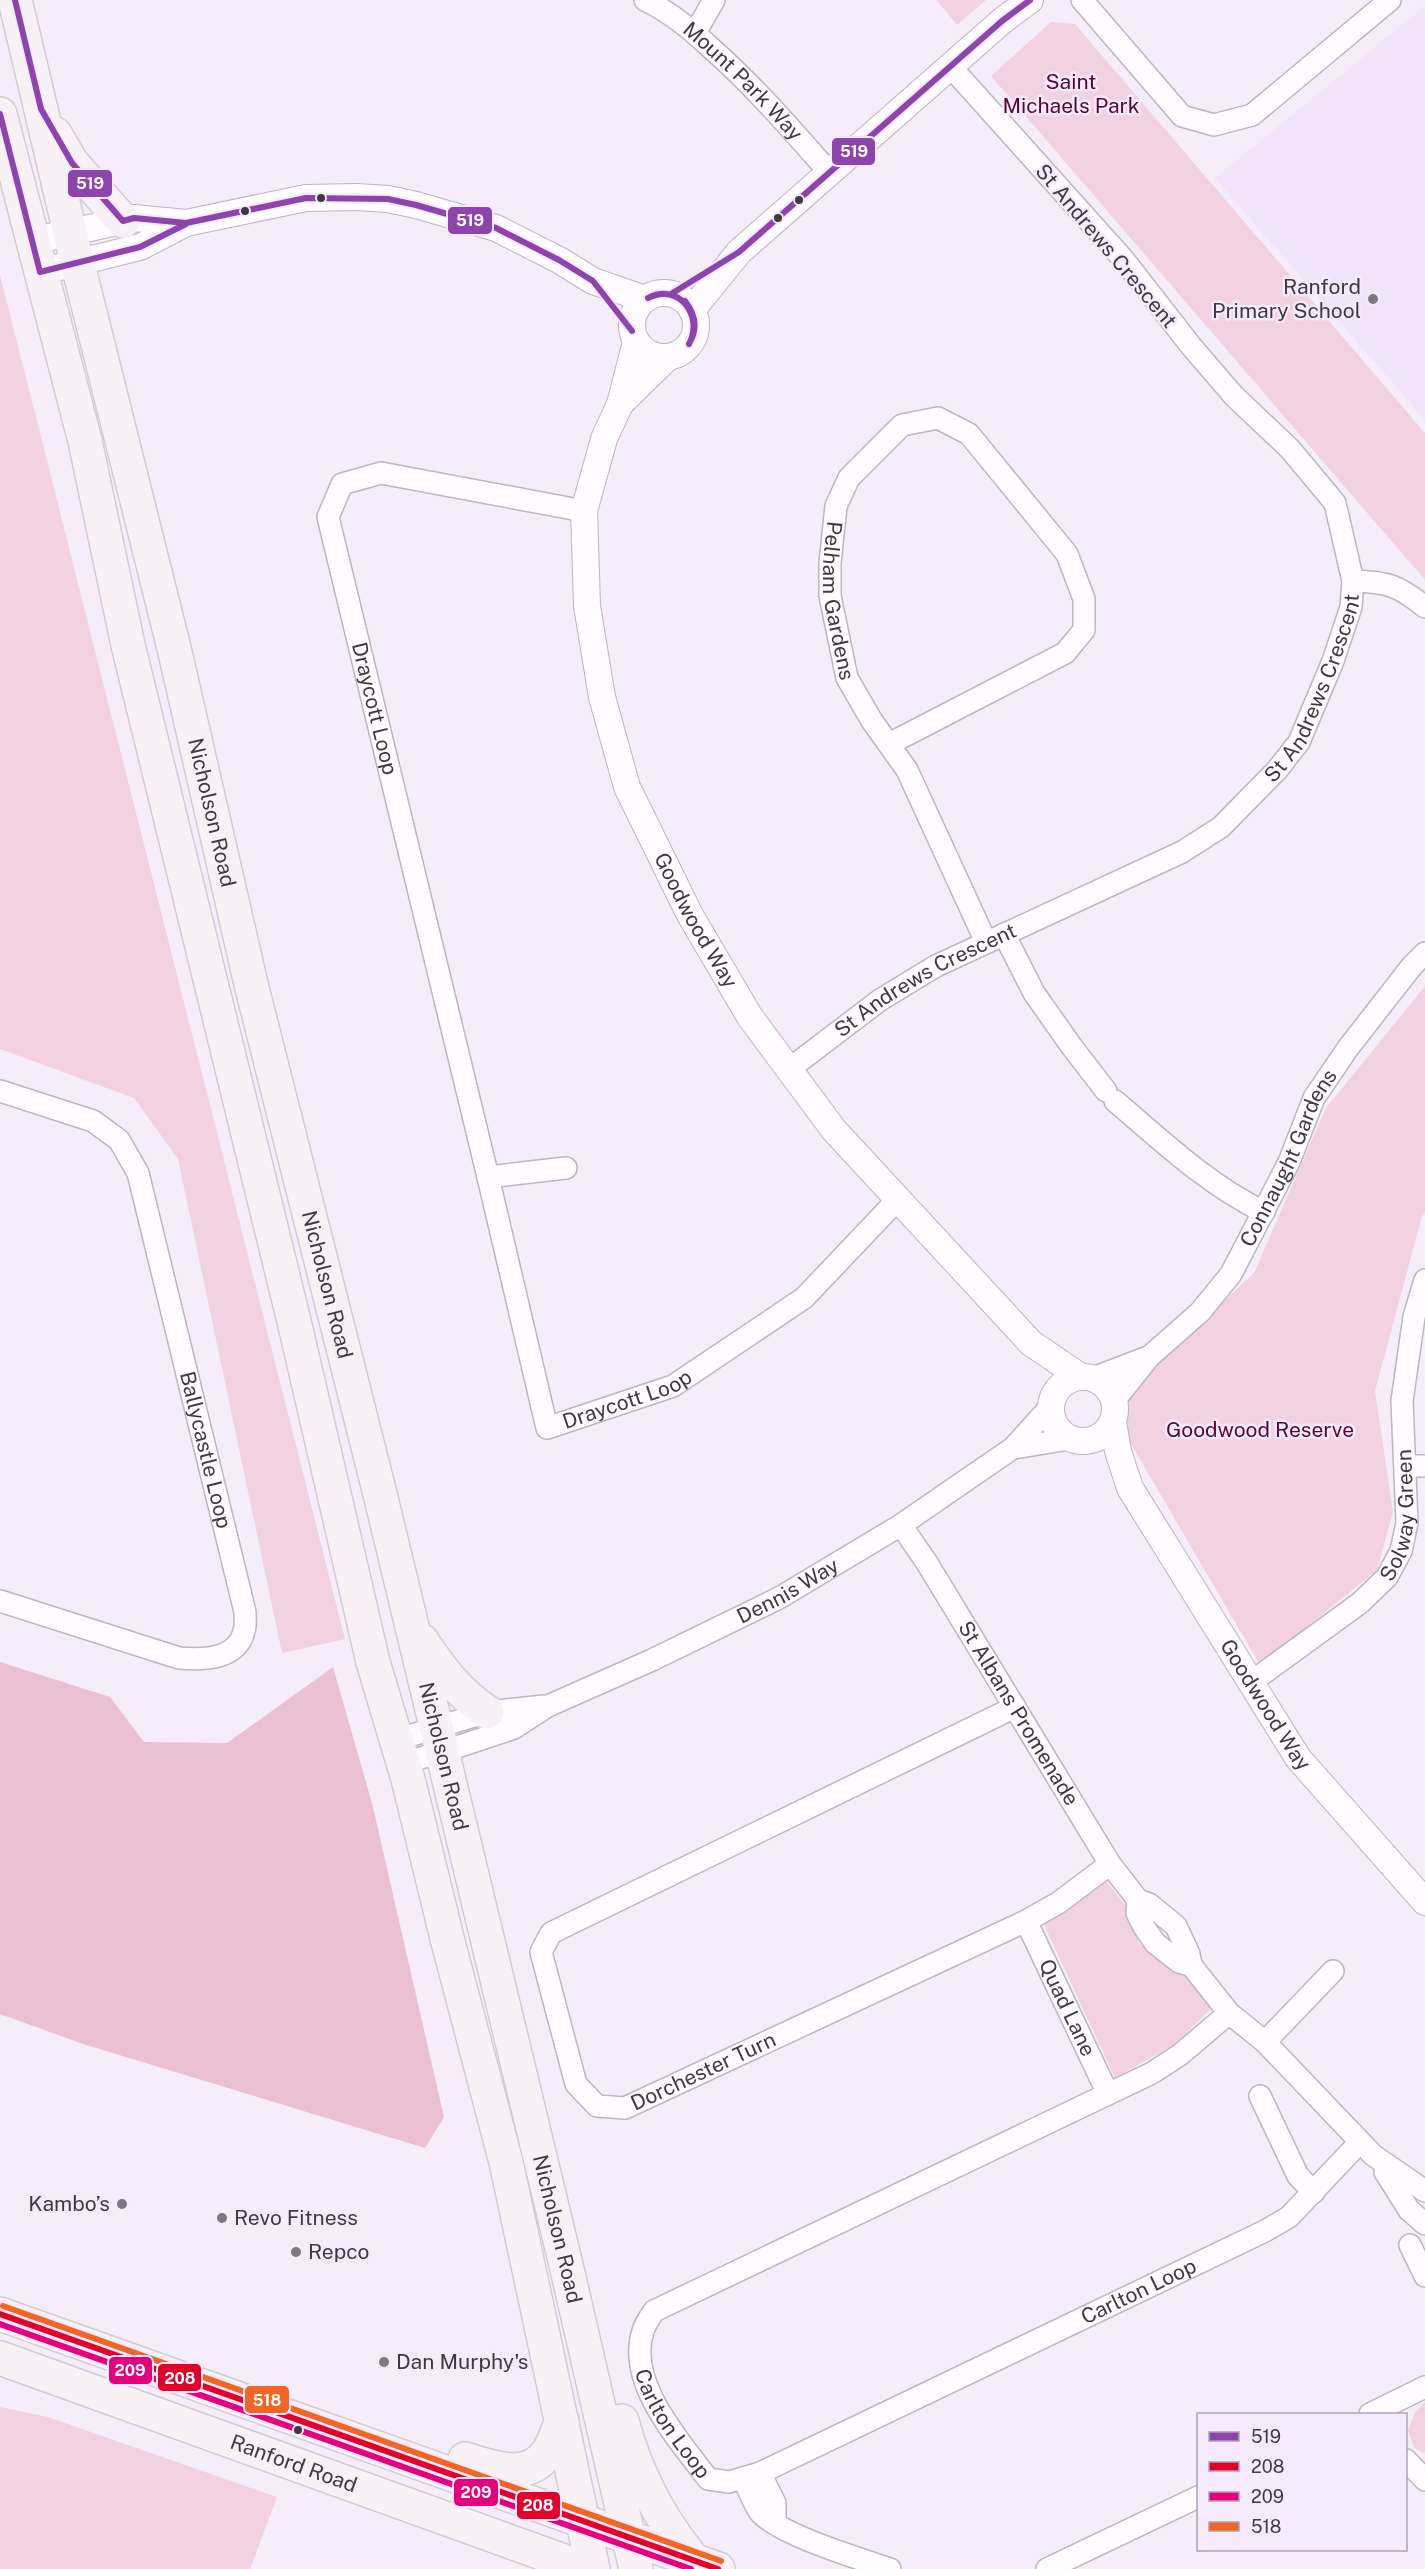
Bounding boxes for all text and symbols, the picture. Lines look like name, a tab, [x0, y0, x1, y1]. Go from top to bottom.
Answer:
street label: Mount Park Way	[678, 16, 808, 145]
park label: Saint Michaels Park	[1002, 69, 1140, 118]
line badge: 519	[831, 137, 876, 166]
text: 519	[840, 142, 868, 161]
street label: St Andrews Crescent	[1031, 159, 1182, 333]
line badge: 519	[67, 169, 113, 198]
text: 519	[76, 174, 104, 193]
unlabelled marker	[315, 192, 327, 204]
unlabelled marker	[793, 194, 805, 206]
unlabelled marker	[239, 205, 251, 217]
line badge: 519	[447, 206, 493, 235]
text: 519	[456, 211, 484, 230]
unlabelled marker	[772, 212, 784, 224]
place label: Ranford Primary School	[1212, 274, 1361, 323]
marker: Ranford Primary School	[1366, 292, 1380, 306]
street label: Pelham Gardens	[818, 520, 860, 682]
street label: St Andrews Crescent	[1259, 593, 1364, 787]
street label: Draycott Loop	[347, 639, 403, 777]
street label: Nicholson Road	[183, 736, 241, 889]
street label: Goodwood Way	[649, 848, 743, 992]
street label: St Andrews Crescent	[829, 918, 1020, 1042]
street label: Connaught Gardens	[1234, 1064, 1342, 1251]
street label: Nicholson Road	[297, 1208, 358, 1361]
street label: Draycott Loop	[559, 1364, 697, 1434]
street label: Ballycastle Loop	[175, 1369, 237, 1531]
park label: Goodwood Reserve	[1166, 1417, 1354, 1442]
street label: Solway Green	[1374, 1449, 1419, 1585]
street label: Dennis Way	[733, 1552, 843, 1629]
street label: St Albans Promenade	[953, 1616, 1084, 1810]
street label: Goodwood Way	[1215, 1634, 1316, 1776]
street label: Nicholson Road	[414, 1680, 474, 1833]
street label: Quad Lane	[1034, 1955, 1101, 2060]
street label: Dorchester Turn	[627, 2026, 780, 2116]
street label: Nicholson Road	[528, 2152, 587, 2306]
place label: Kambo’s	[28, 2191, 110, 2216]
marker: Kambo’s	[115, 2197, 129, 2211]
place label: Revo Fitness	[234, 2205, 358, 2230]
marker: Revo Fitness	[215, 2211, 229, 2225]
place label: Repco	[308, 2239, 369, 2264]
marker: Repco	[289, 2245, 303, 2259]
street label: Carlton Loop	[1077, 2253, 1200, 2329]
place label: Dan Murphy's	[396, 2349, 529, 2374]
marker: Dan Murphy's	[377, 2355, 391, 2369]
line badge: 209	[108, 2356, 153, 2385]
text: 209	[115, 2361, 145, 2380]
line badge: 208	[157, 2363, 202, 2392]
street label: Carlton Loop	[630, 2366, 716, 2483]
text: 208	[164, 2369, 196, 2388]
line badge: 518	[244, 2385, 290, 2414]
text: 518	[253, 2391, 281, 2410]
legend	[1197, 2413, 1407, 2551]
unlabelled marker	[292, 2424, 304, 2436]
text: 519	[1251, 2426, 1281, 2447]
street label: Ranford Road	[227, 2429, 360, 2498]
text: 208	[1251, 2456, 1284, 2477]
line badge: 209	[453, 2478, 499, 2507]
text: 209	[461, 2483, 491, 2502]
text: 209	[1251, 2486, 1284, 2507]
line badge: 208	[516, 2491, 561, 2520]
text: 208	[522, 2496, 554, 2515]
text: 518	[1251, 2516, 1282, 2537]

